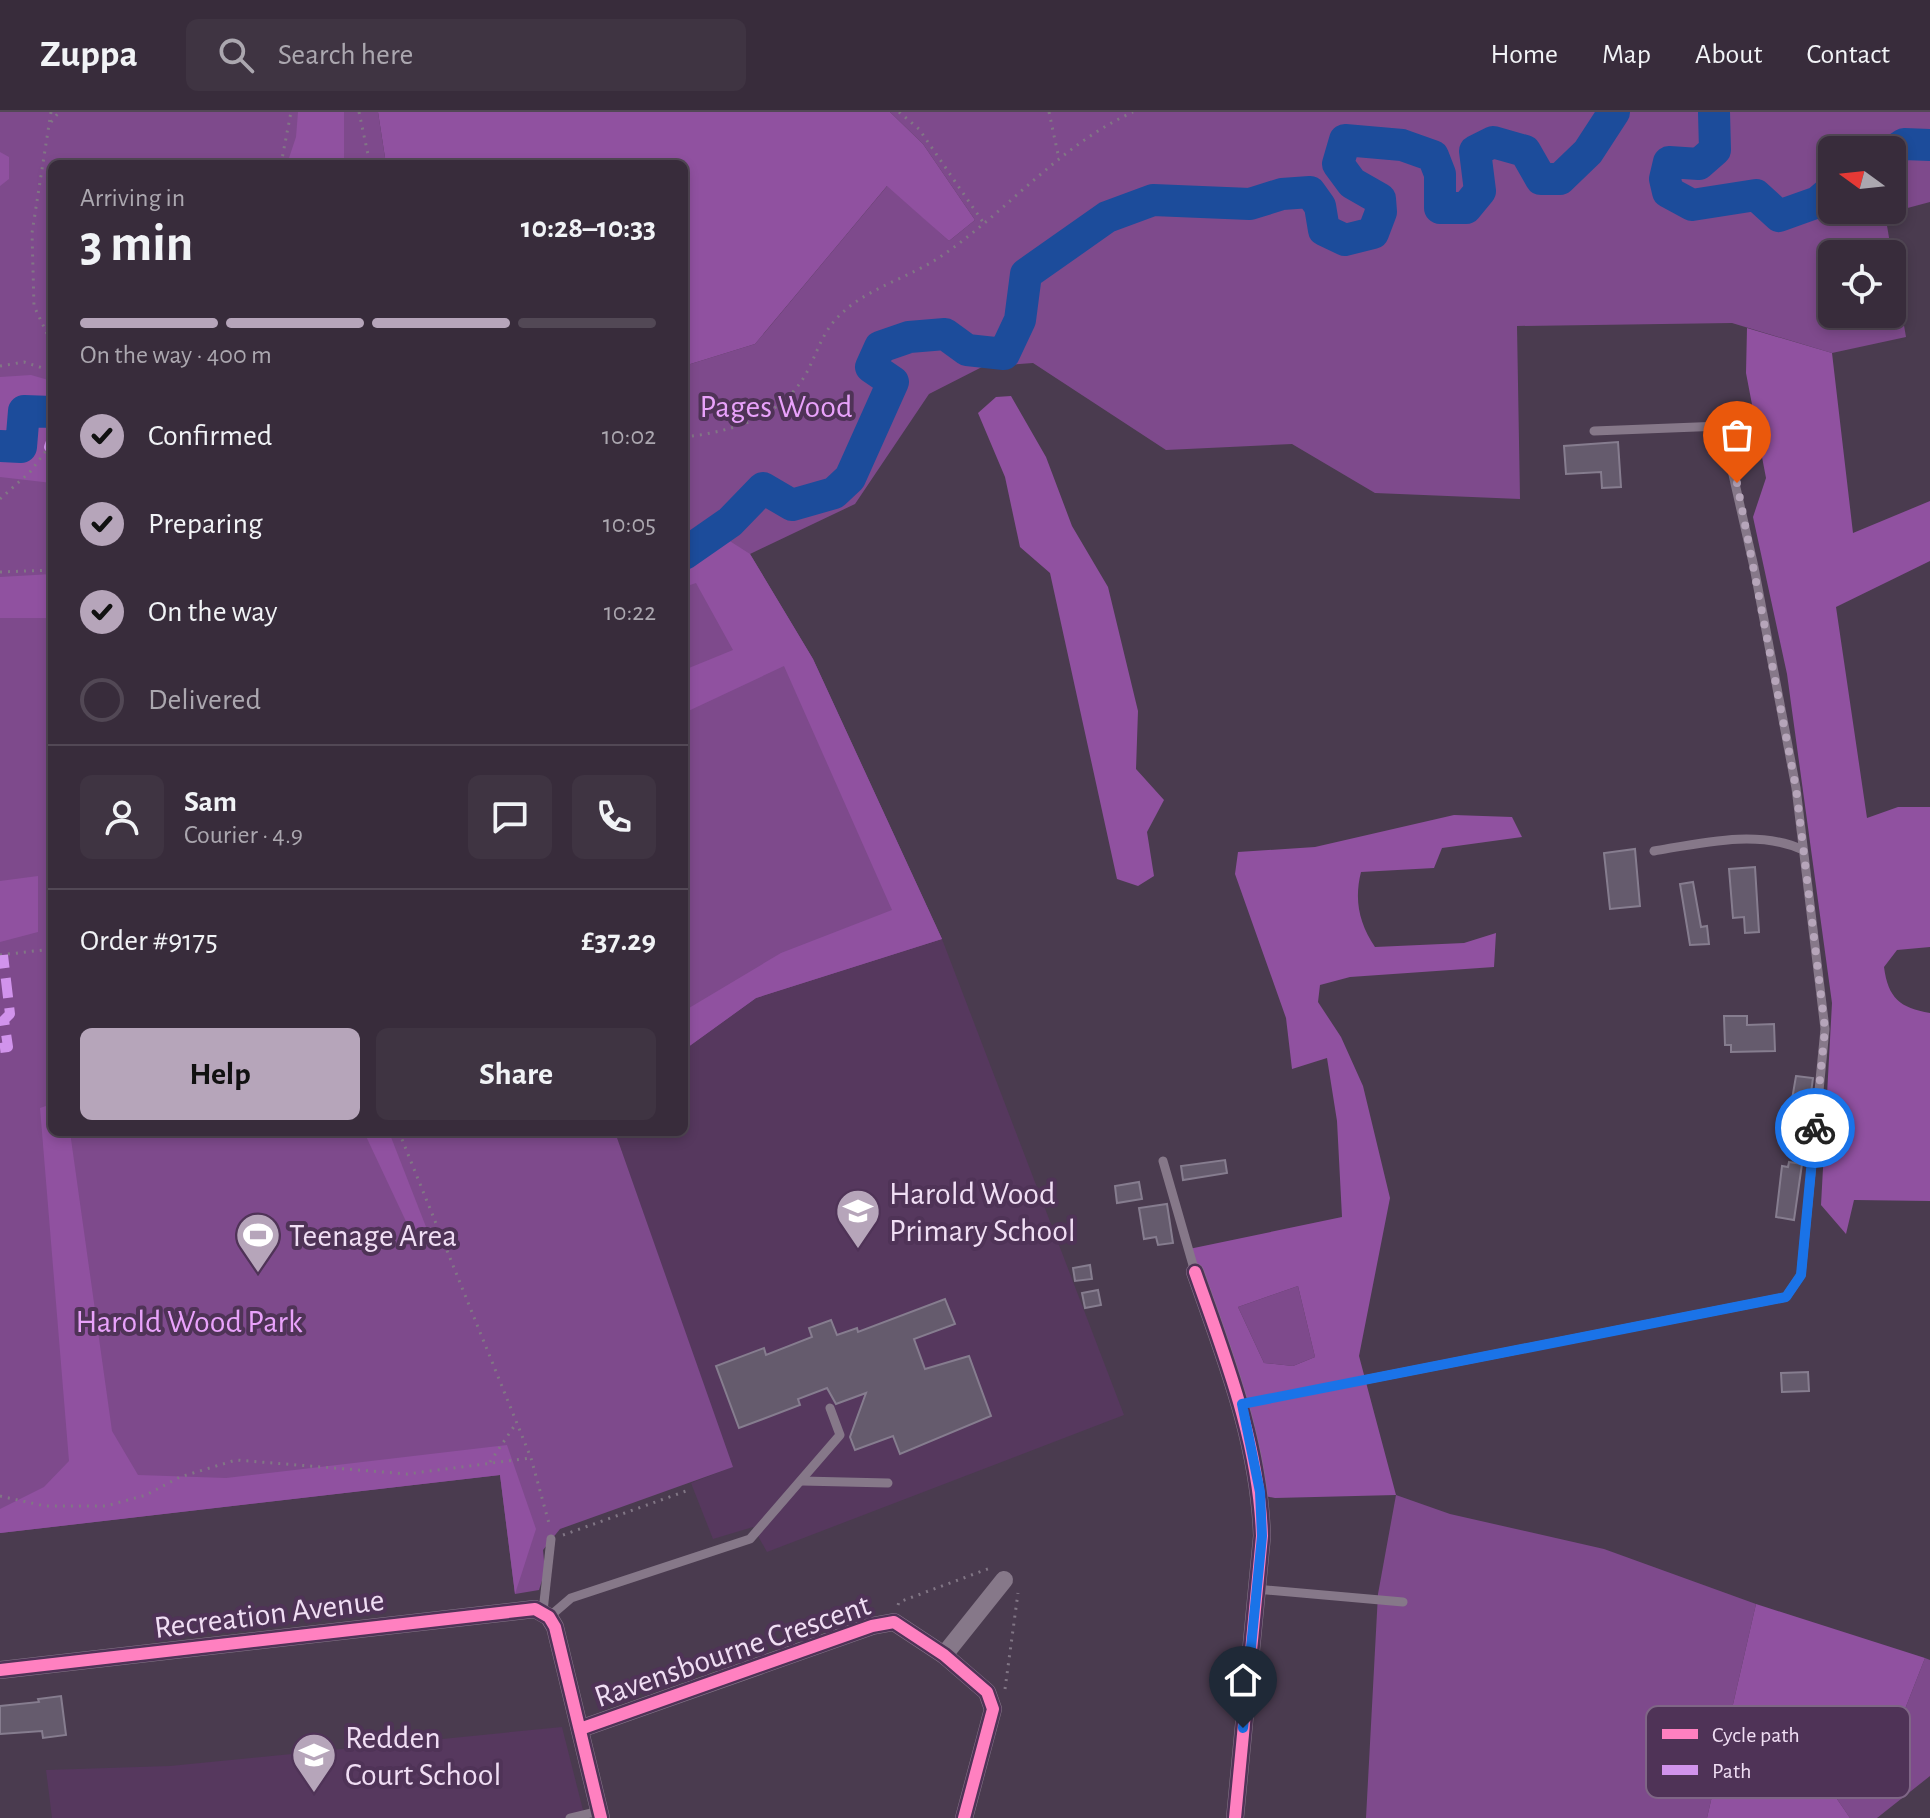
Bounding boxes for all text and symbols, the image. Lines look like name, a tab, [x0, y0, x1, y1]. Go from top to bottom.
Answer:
search box	[186, 19, 746, 91]
icon: search	[214, 33, 258, 77]
text: Zuppa	[40, 36, 138, 74]
text: Search here	[278, 40, 413, 70]
text: Home	[1491, 41, 1558, 69]
text: Map	[1602, 41, 1651, 69]
text: About	[1695, 41, 1763, 69]
text: Contact	[1807, 41, 1890, 69]
north arrow	[1818, 136, 1906, 224]
map controls	[1818, 136, 1906, 328]
text: Arriving in	[80, 185, 185, 211]
text: 10:28–10:33	[521, 213, 656, 243]
text: 3 min	[80, 218, 193, 270]
button: locate	[1818, 240, 1906, 328]
text: On the way · 400 m	[80, 342, 272, 368]
park label: Pages Wood	[699, 391, 853, 423]
pin	[1703, 401, 1771, 483]
icon: bag	[1715, 413, 1759, 457]
icon: check	[80, 414, 124, 458]
text: Confirmed	[148, 421, 272, 451]
text: 10:02	[602, 423, 656, 449]
icon: check	[80, 502, 124, 546]
text: Preparing	[148, 509, 263, 539]
text: 10:05	[603, 511, 656, 537]
icon: check	[80, 590, 124, 634]
text: On the way	[148, 597, 277, 627]
text: 10:22	[604, 599, 656, 625]
text: Delivered	[148, 685, 261, 715]
button: person	[80, 775, 164, 859]
button: chat	[468, 775, 552, 859]
button: phone	[572, 775, 656, 859]
text: Sam	[184, 787, 237, 817]
text: Courier · 4.9	[184, 822, 303, 848]
text: Order #9175	[80, 926, 218, 956]
text: £37.29	[581, 926, 656, 956]
button: Help	[80, 1028, 360, 1120]
button: Share	[376, 1028, 656, 1120]
courier	[1775, 1088, 1855, 1168]
icon: bike	[1793, 1106, 1837, 1150]
place label: Harold Wood Primary School	[889, 1178, 1076, 1247]
school or university icon: Harold Wood Primary School	[834, 1187, 882, 1250]
sports icon: Teenage Area	[234, 1211, 282, 1274]
place label: Teenage Area	[289, 1220, 457, 1252]
park label: Harold Wood Park	[75, 1306, 303, 1338]
street label: Recreation Avenue	[152, 1584, 386, 1644]
street label: Ravensbourne Crescent	[590, 1589, 874, 1713]
pin	[1209, 1646, 1277, 1728]
icon: home	[1221, 1658, 1265, 1702]
legend	[1646, 1706, 1910, 1798]
place label: Redden Court School	[345, 1722, 501, 1791]
text: Cycle path	[1712, 1724, 1800, 1746]
school or university icon: Redden Court School	[290, 1731, 338, 1794]
text: Path	[1712, 1760, 1752, 1782]

